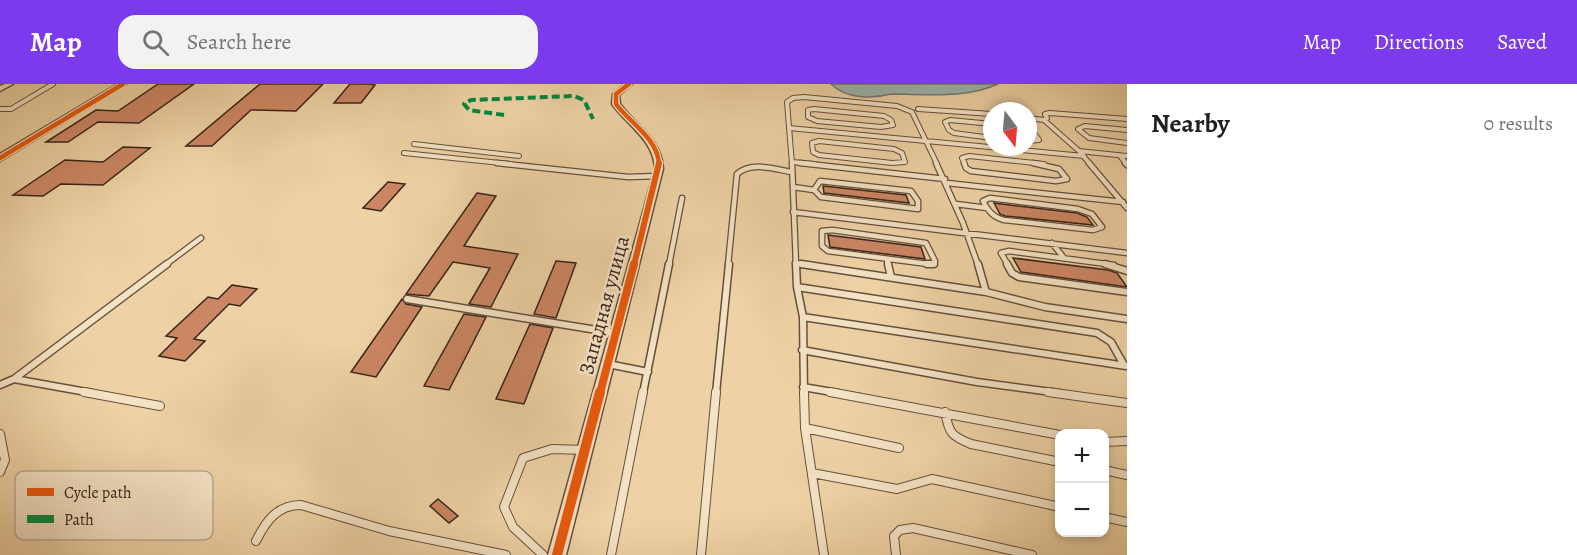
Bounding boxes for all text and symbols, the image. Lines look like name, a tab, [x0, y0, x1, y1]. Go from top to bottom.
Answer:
search box	[118, 15, 538, 69]
text: Map	[30, 23, 82, 61]
icon: search	[139, 26, 172, 59]
text: Search here	[187, 27, 291, 57]
text: Map	[1303, 28, 1341, 56]
text: Directions	[1374, 28, 1464, 56]
text: Saved	[1497, 28, 1547, 56]
north arrow	[983, 102, 1037, 156]
text: Nearby	[1151, 106, 1230, 141]
text: 0 results	[1484, 110, 1553, 137]
street label: Западная улица	[572, 232, 636, 377]
map controls	[1055, 429, 1109, 537]
button: +	[1055, 429, 1109, 483]
legend	[15, 471, 213, 540]
text: Cycle path	[64, 482, 132, 504]
button: −	[1055, 483, 1109, 537]
text: Path	[64, 509, 94, 531]

